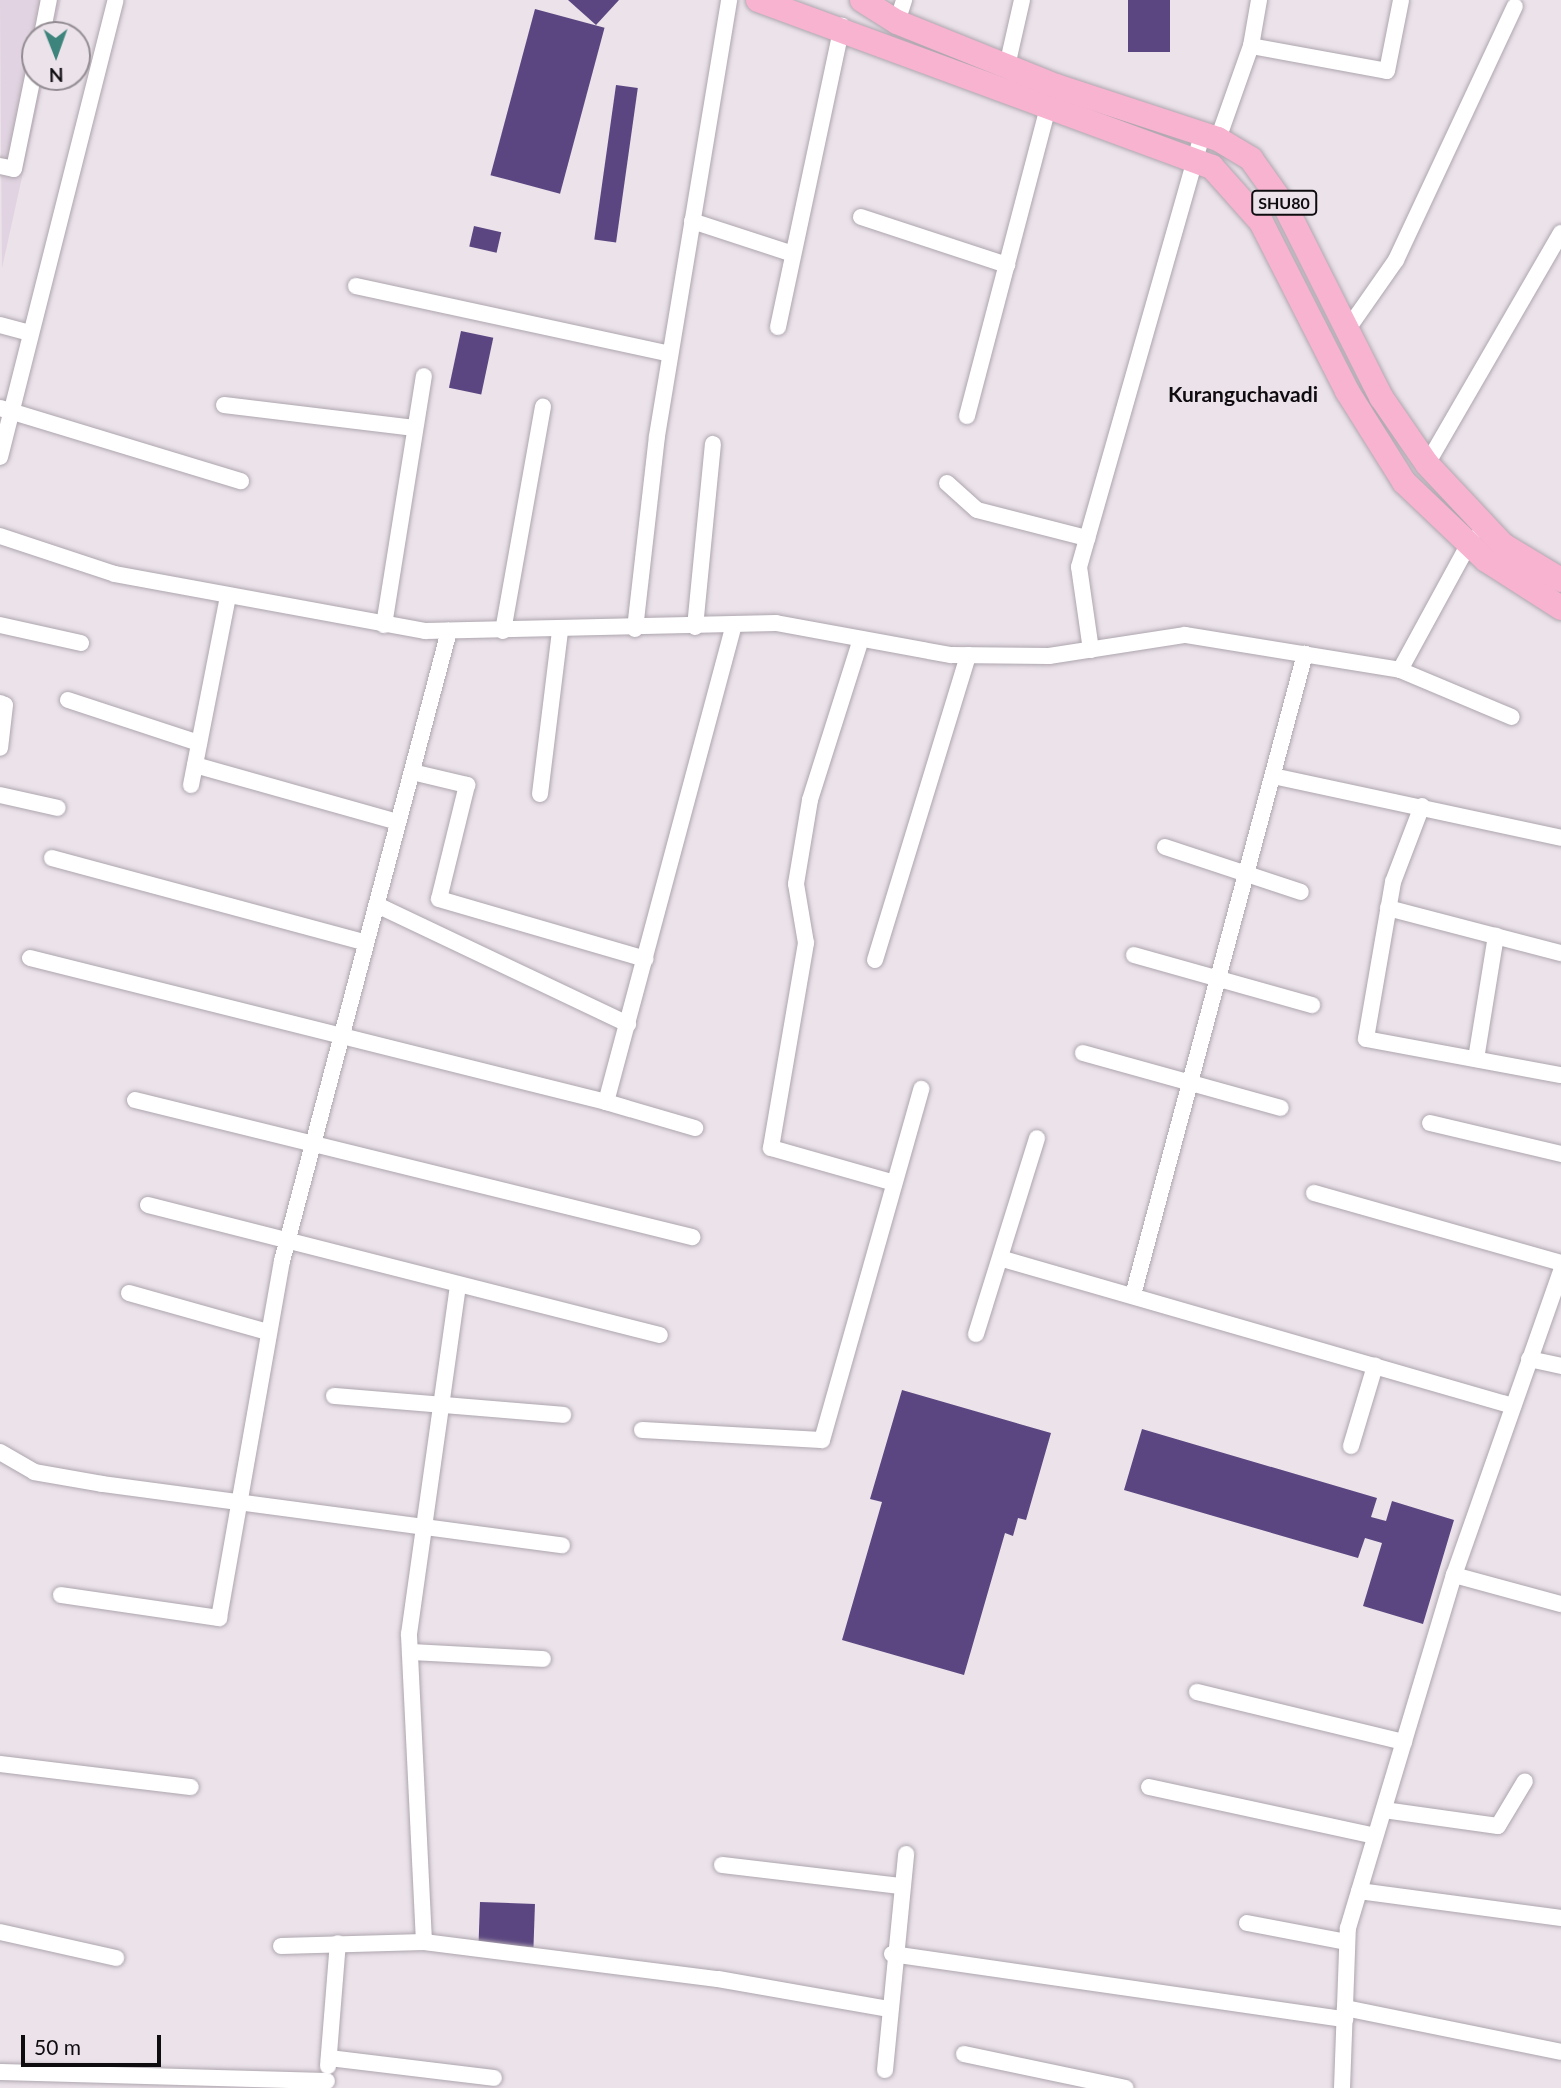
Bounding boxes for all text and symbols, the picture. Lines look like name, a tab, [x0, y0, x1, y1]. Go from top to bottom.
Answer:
north arrow	[21, 21, 91, 91]
text: N	[49, 64, 64, 87]
road number: SHU80	[1251, 190, 1317, 216]
district label: Kuranguchavadi	[1168, 381, 1318, 407]
scale bar	[24, 2022, 164, 2066]
text: 50 m	[34, 2034, 81, 2059]

